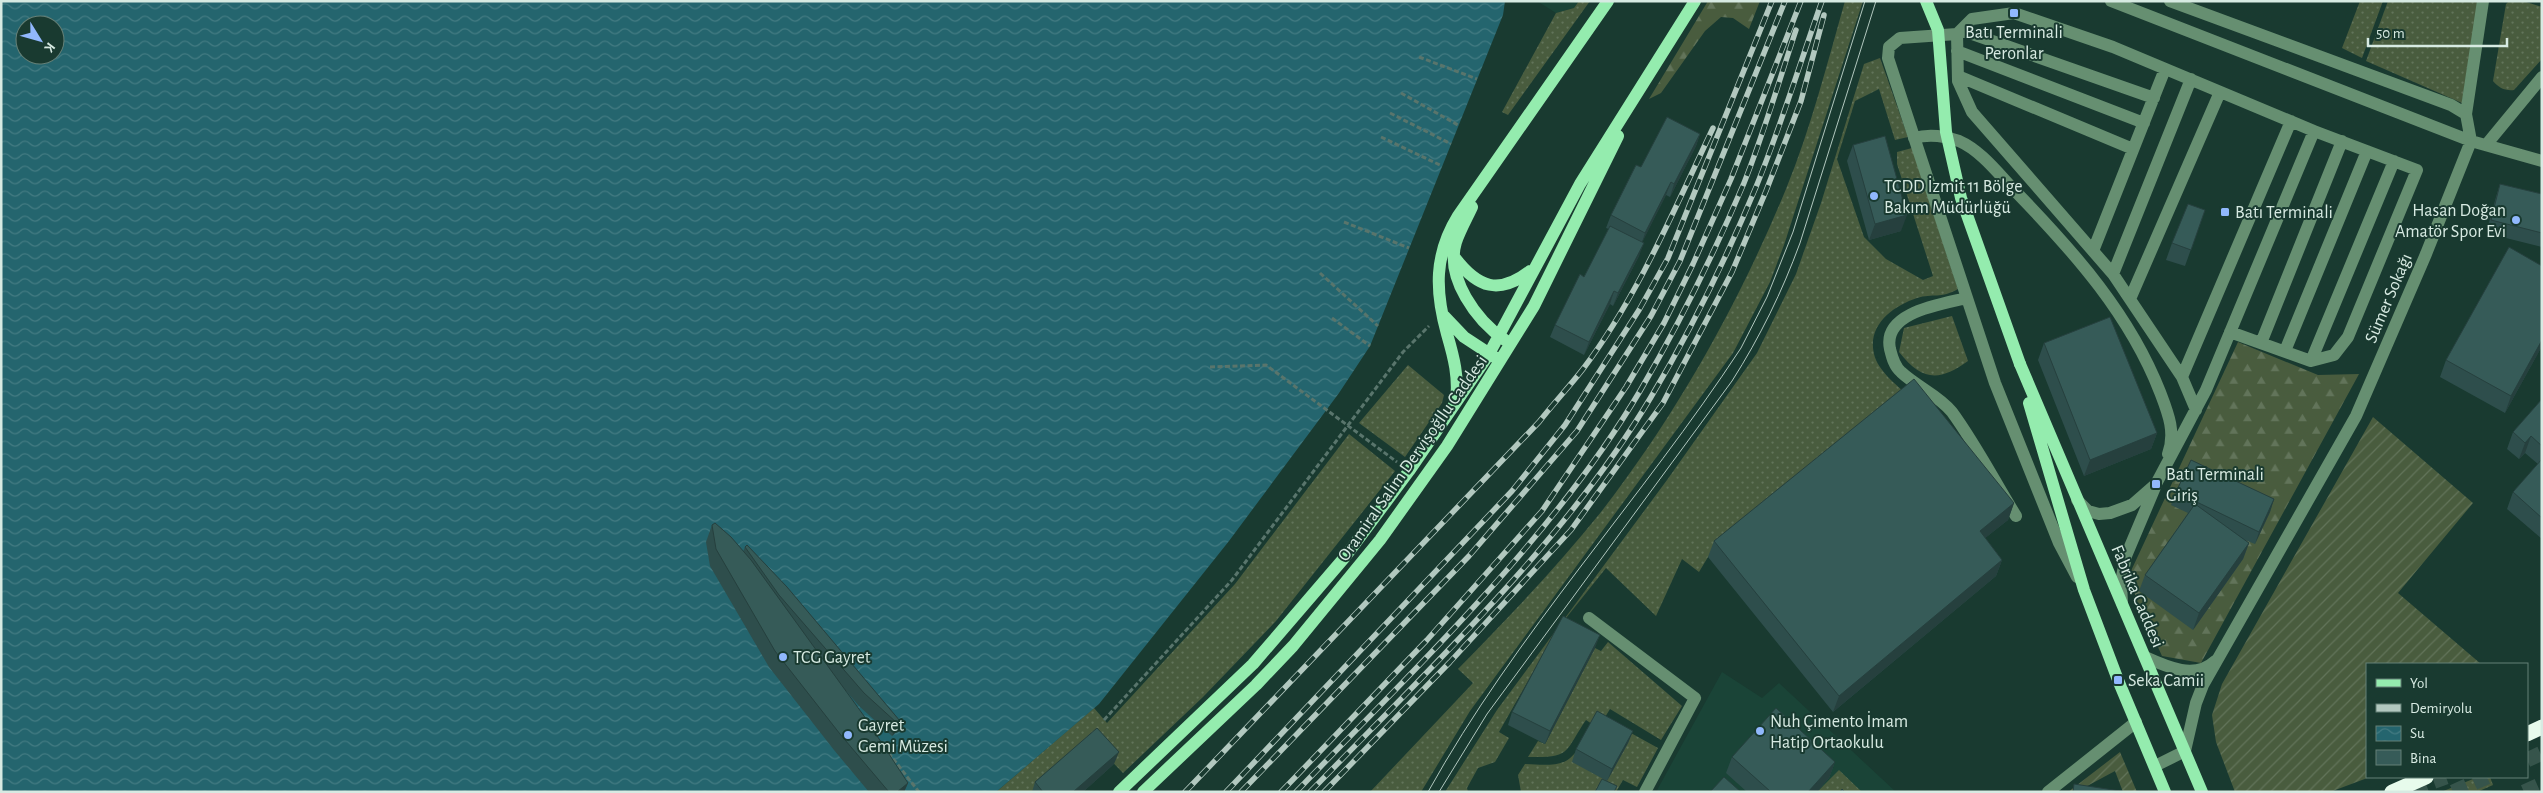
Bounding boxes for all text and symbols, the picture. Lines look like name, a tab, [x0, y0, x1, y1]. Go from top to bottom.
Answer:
marker: Batı Terminali Peronlar	[2008, 7, 2020, 19]
north arrow	[15, 15, 65, 65]
scale bar	[2368, 15, 2507, 47]
place label: Batı Terminali Peronlar	[1965, 24, 2063, 63]
text: 50 m	[2376, 26, 2405, 41]
text: K	[41, 40, 58, 55]
place label: TCDD İzmit 11 Bölge Bakım Müdürlüğü	[1884, 176, 2023, 217]
marker: TCDD İzmit 11 Bölge Bakım Müdürlüğü	[1868, 190, 1880, 202]
place label: Hasan Doğan Amatör Spor Evi	[2395, 202, 2506, 241]
place label: Batı Terminali	[2235, 204, 2333, 222]
marker: Batı Terminali	[2219, 206, 2231, 218]
marker: Hasan Doğan Amatör Spor Evi	[2510, 214, 2522, 226]
street label: Sümer Sokağı	[2362, 251, 2416, 346]
street label: Oramiral Salim Dervişoğllu Caddesi	[1335, 352, 1491, 565]
place label: Batı Terminali Giriş	[2166, 466, 2264, 505]
marker: Batı Terminali Giriş	[2150, 478, 2162, 490]
street label: Fabrika Caddesi	[2107, 542, 2167, 650]
place label: TCG Gayret	[793, 649, 871, 667]
marker: TCG Gayret	[777, 651, 789, 663]
legend	[2366, 663, 2528, 778]
place label: Seka Camii	[2128, 672, 2204, 690]
marker: Seka Camii	[2112, 674, 2124, 686]
text: Yol	[2410, 676, 2428, 691]
text: Demiryolu	[2410, 701, 2473, 716]
place label: Nuh Çimento İmam Hatip Ortaokulu	[1770, 711, 1908, 752]
place label: Gayret Gemi Müzesi	[858, 717, 948, 756]
marker: Nuh Çimento İmam Hatip Ortaokulu	[1754, 725, 1766, 737]
text: Su	[2410, 726, 2425, 741]
marker: Gayret Gemi Müzesi	[842, 729, 854, 741]
text: Bina	[2410, 751, 2436, 766]

